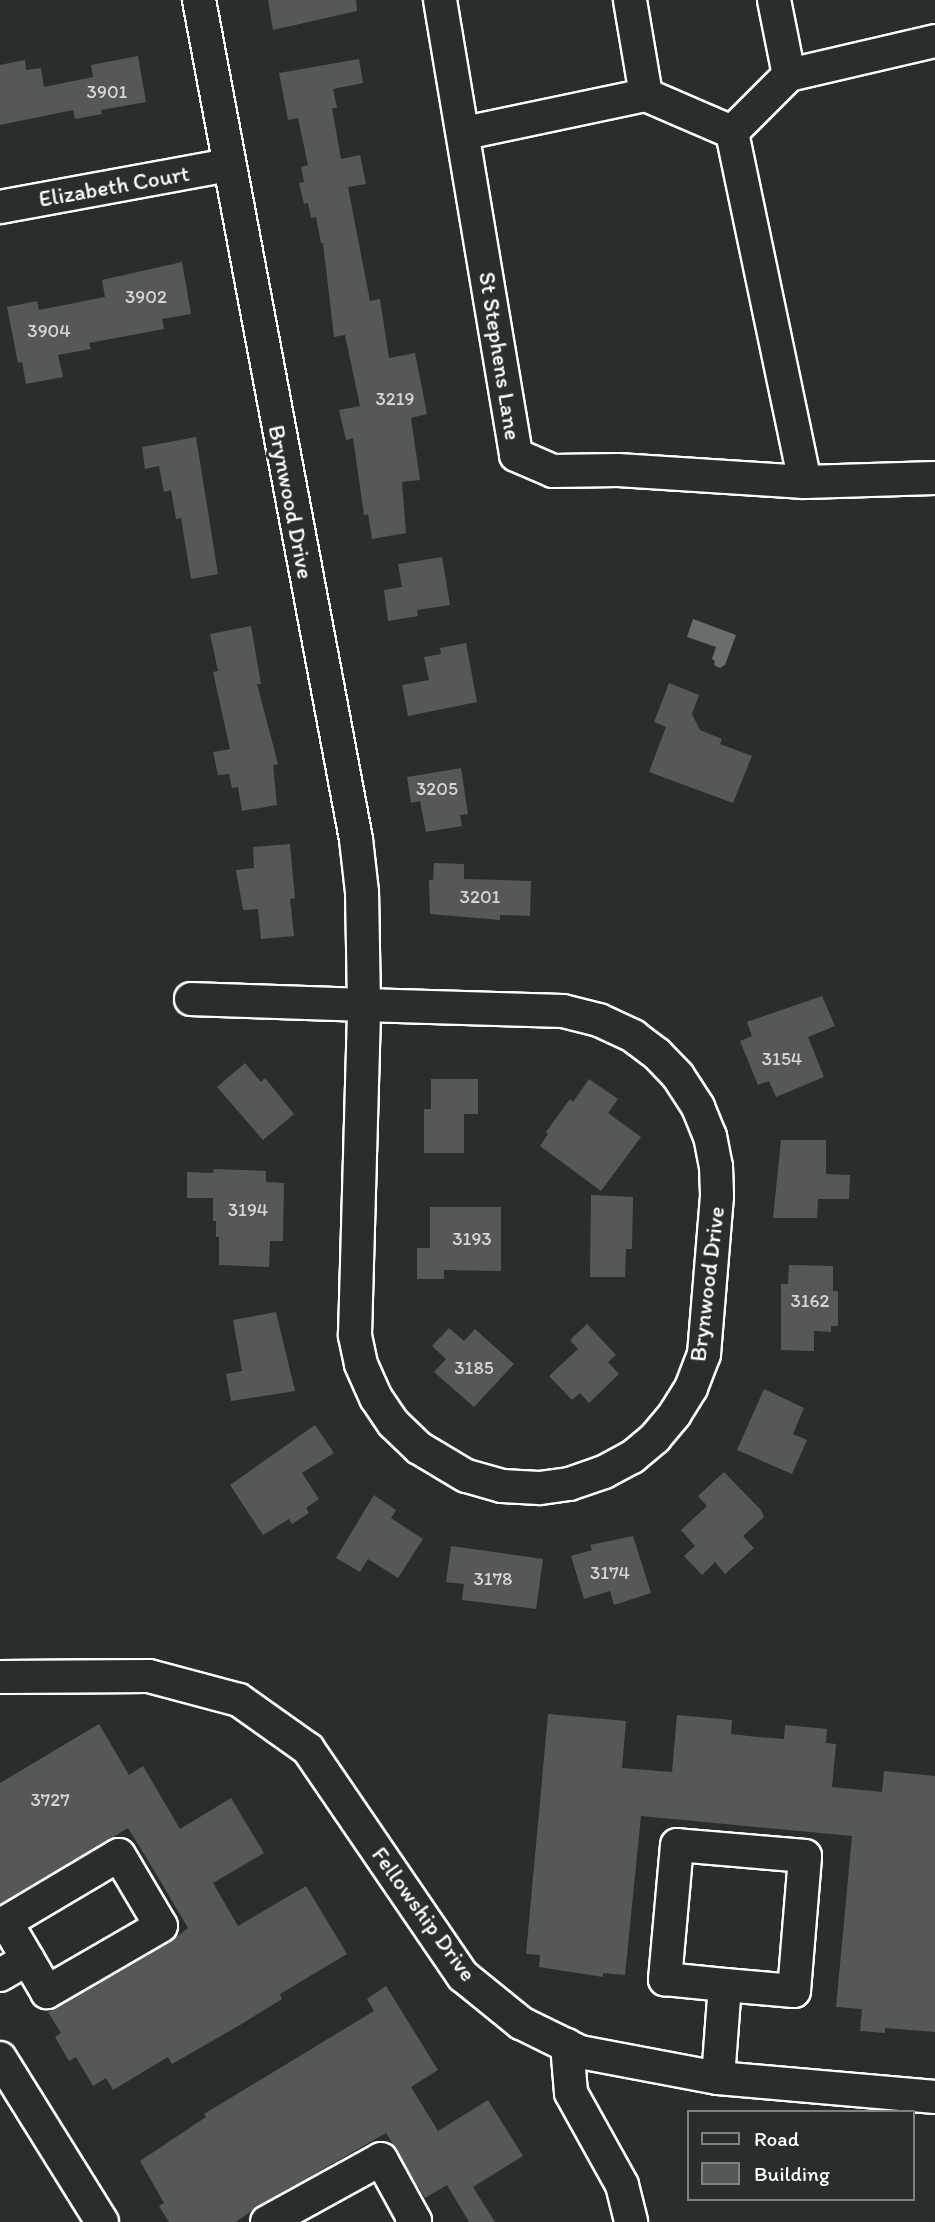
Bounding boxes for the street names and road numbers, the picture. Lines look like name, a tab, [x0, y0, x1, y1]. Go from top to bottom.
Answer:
street label: Elizabeth Court	[37, 159, 191, 213]
street label: St Stephens Lane	[473, 270, 527, 442]
street label: Brynwood Drive	[263, 423, 319, 581]
street label: Brynwood Drive	[684, 1205, 730, 1363]
street label: Fellowship Drive	[366, 1841, 482, 1987]

